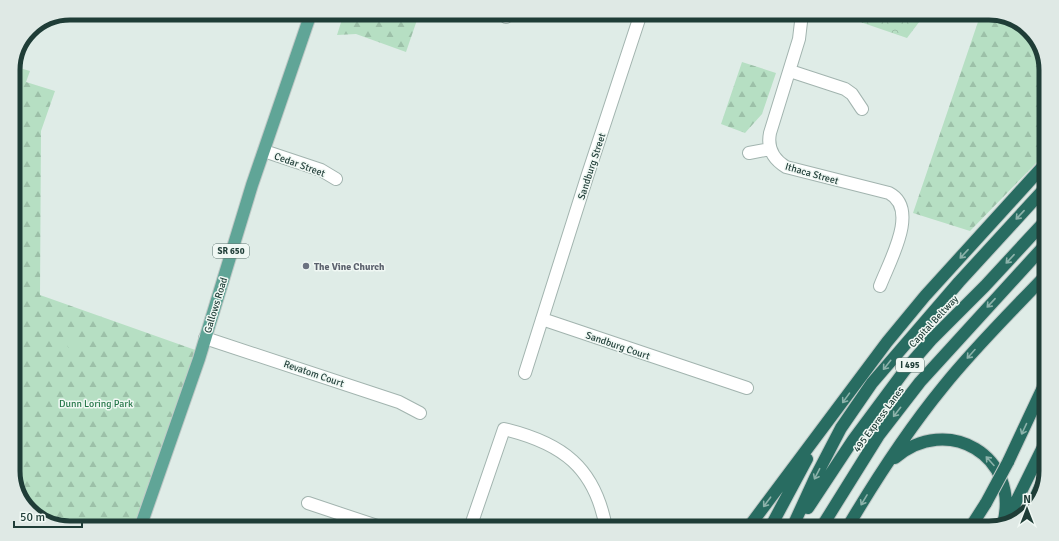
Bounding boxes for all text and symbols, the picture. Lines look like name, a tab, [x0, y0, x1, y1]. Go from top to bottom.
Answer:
street label: Sandburg Street	[576, 131, 609, 201]
street label: Cedar Street	[273, 150, 327, 180]
street label: Ithaca Street	[784, 161, 840, 187]
one-way arrow	[1015, 210, 1024, 221]
road number: SR 650	[213, 244, 249, 258]
one-way arrow	[960, 249, 969, 259]
one-way arrow	[1005, 254, 1015, 264]
marker: The Vine Church	[301, 261, 311, 271]
place label: The Vine Church	[314, 261, 385, 273]
street label: Gallows Road	[202, 276, 230, 335]
street label: Capital Beltway	[907, 293, 961, 350]
one-way arrow	[987, 298, 996, 308]
street label: Sandburg Court	[584, 329, 652, 363]
one-way arrow	[966, 349, 976, 359]
street label: Revatom Court	[282, 358, 346, 390]
road number: I 495	[896, 358, 924, 372]
one-way arrow	[882, 359, 891, 370]
street label: 495 Express Lanes	[851, 384, 907, 455]
one-way arrow	[842, 392, 850, 403]
park label: Dunn Loring Park	[59, 398, 133, 410]
one-way arrow	[892, 406, 901, 417]
one-way arrow	[1020, 423, 1027, 435]
one-way arrow	[986, 456, 995, 466]
one-way arrow	[813, 468, 820, 480]
north arrow	[1007, 489, 1047, 529]
text: N	[1023, 493, 1031, 506]
one-way arrow	[860, 494, 868, 506]
one-way arrow	[763, 496, 772, 507]
scale bar	[14, 503, 82, 529]
text: 50 m	[20, 510, 45, 525]

